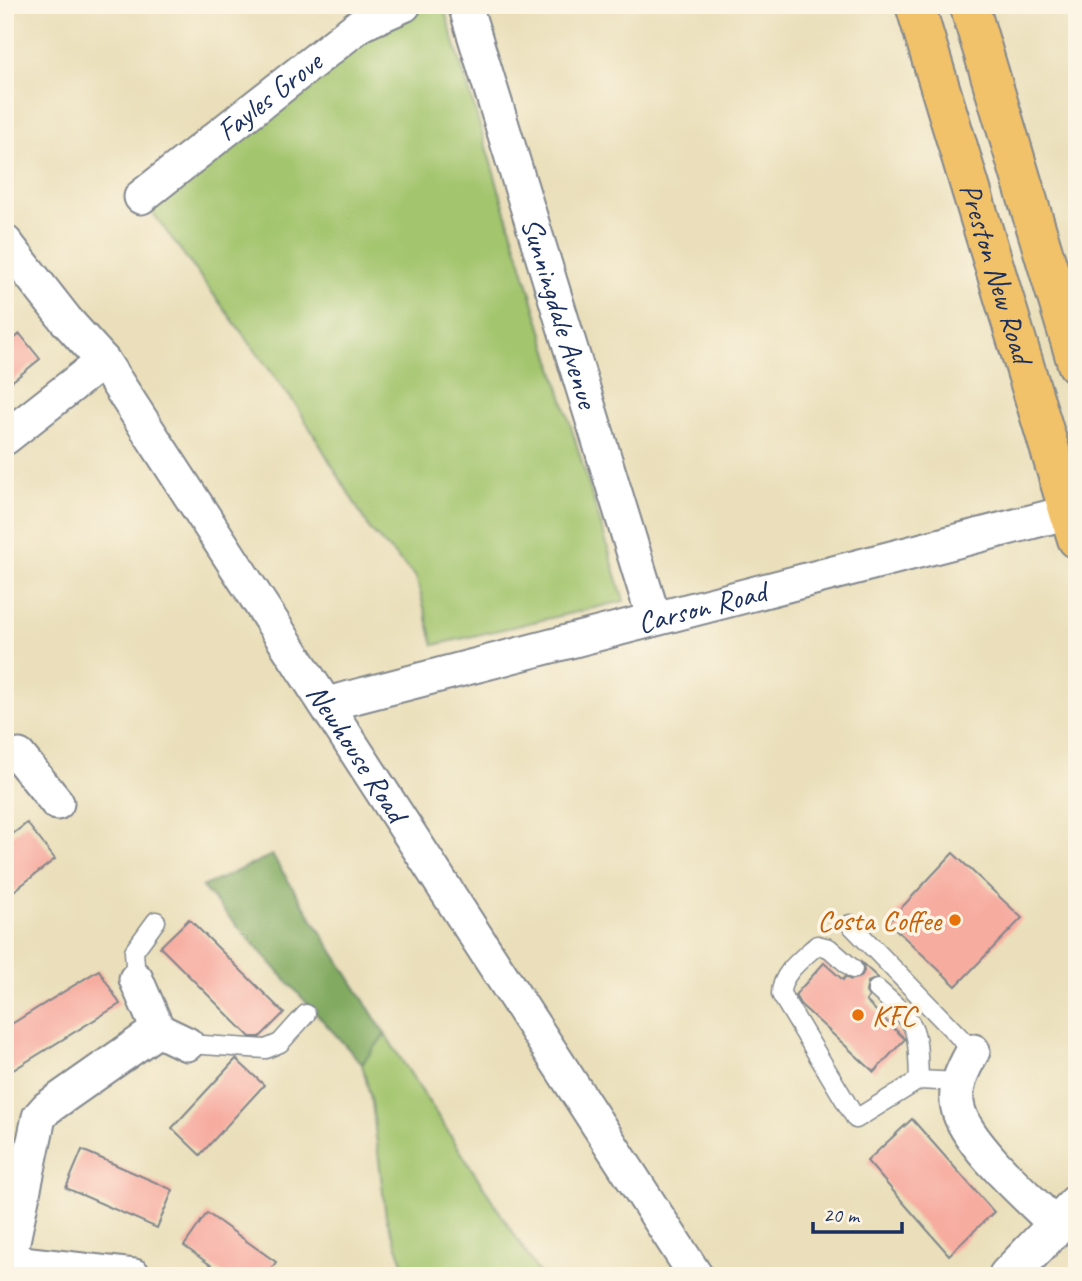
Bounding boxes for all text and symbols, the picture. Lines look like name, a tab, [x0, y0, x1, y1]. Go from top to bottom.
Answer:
street label: Fayles Grove	[209, 42, 331, 149]
street label: Preston New Road	[951, 178, 1043, 371]
street label: Sunningdale Avenue	[513, 213, 608, 415]
street label: Carson Road	[633, 571, 774, 642]
street label: Newhouse Road	[298, 677, 418, 832]
place label: Costa Coffee	[817, 901, 943, 939]
marker: Costa Coffee	[947, 912, 963, 928]
place label: KFC	[872, 996, 919, 1034]
marker: KFC	[850, 1007, 866, 1023]
scale bar	[813, 1190, 902, 1234]
text: 20 m	[823, 1202, 861, 1228]

